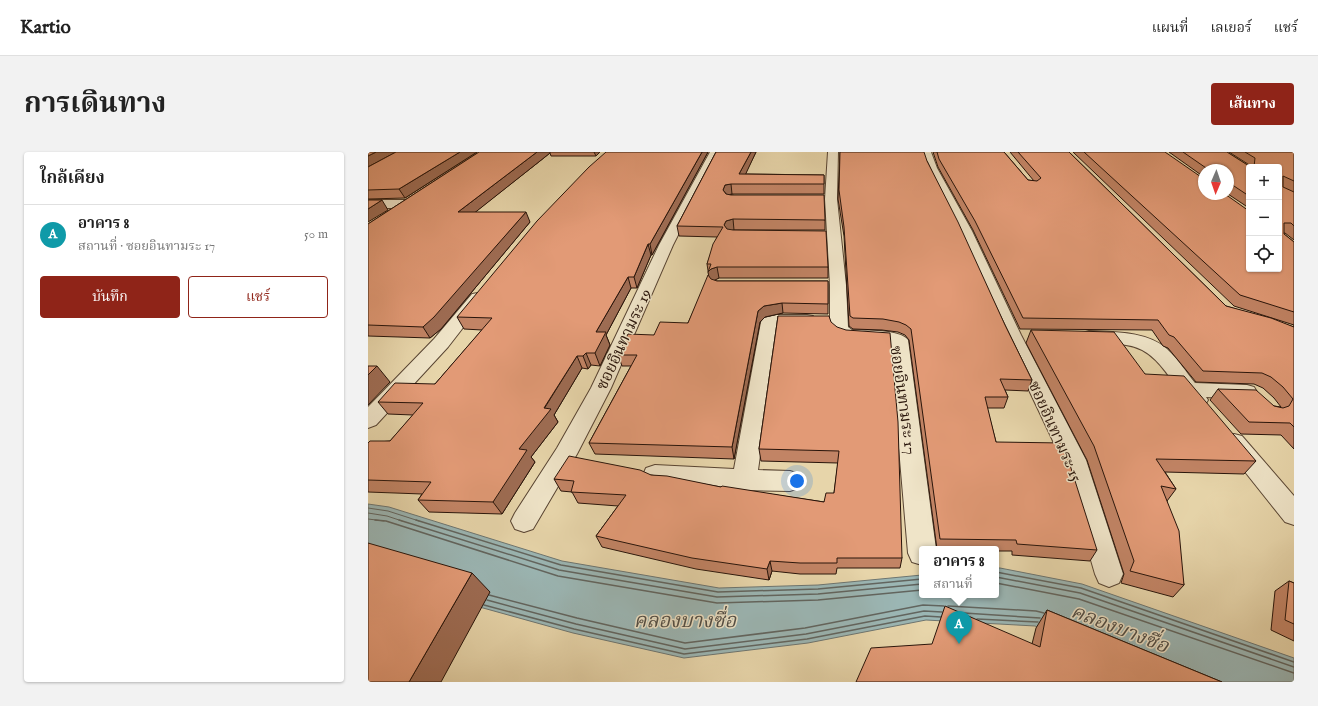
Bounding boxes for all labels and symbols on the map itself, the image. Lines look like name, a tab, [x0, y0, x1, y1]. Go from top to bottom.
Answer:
north arrow	[1198, 164, 1234, 200]
street label: ซอยอินทามระ 19	[593, 286, 657, 394]
street label: ซอยอินทามระ 17	[884, 345, 920, 456]
street label: ซอยอินทามระ 15	[1023, 378, 1085, 485]
your location	[787, 471, 807, 491]
water label: คลองบางซื่อ	[1067, 596, 1174, 660]
water label: คลองบางซื่อ	[634, 605, 738, 634]
pin: A	[946, 611, 972, 644]

